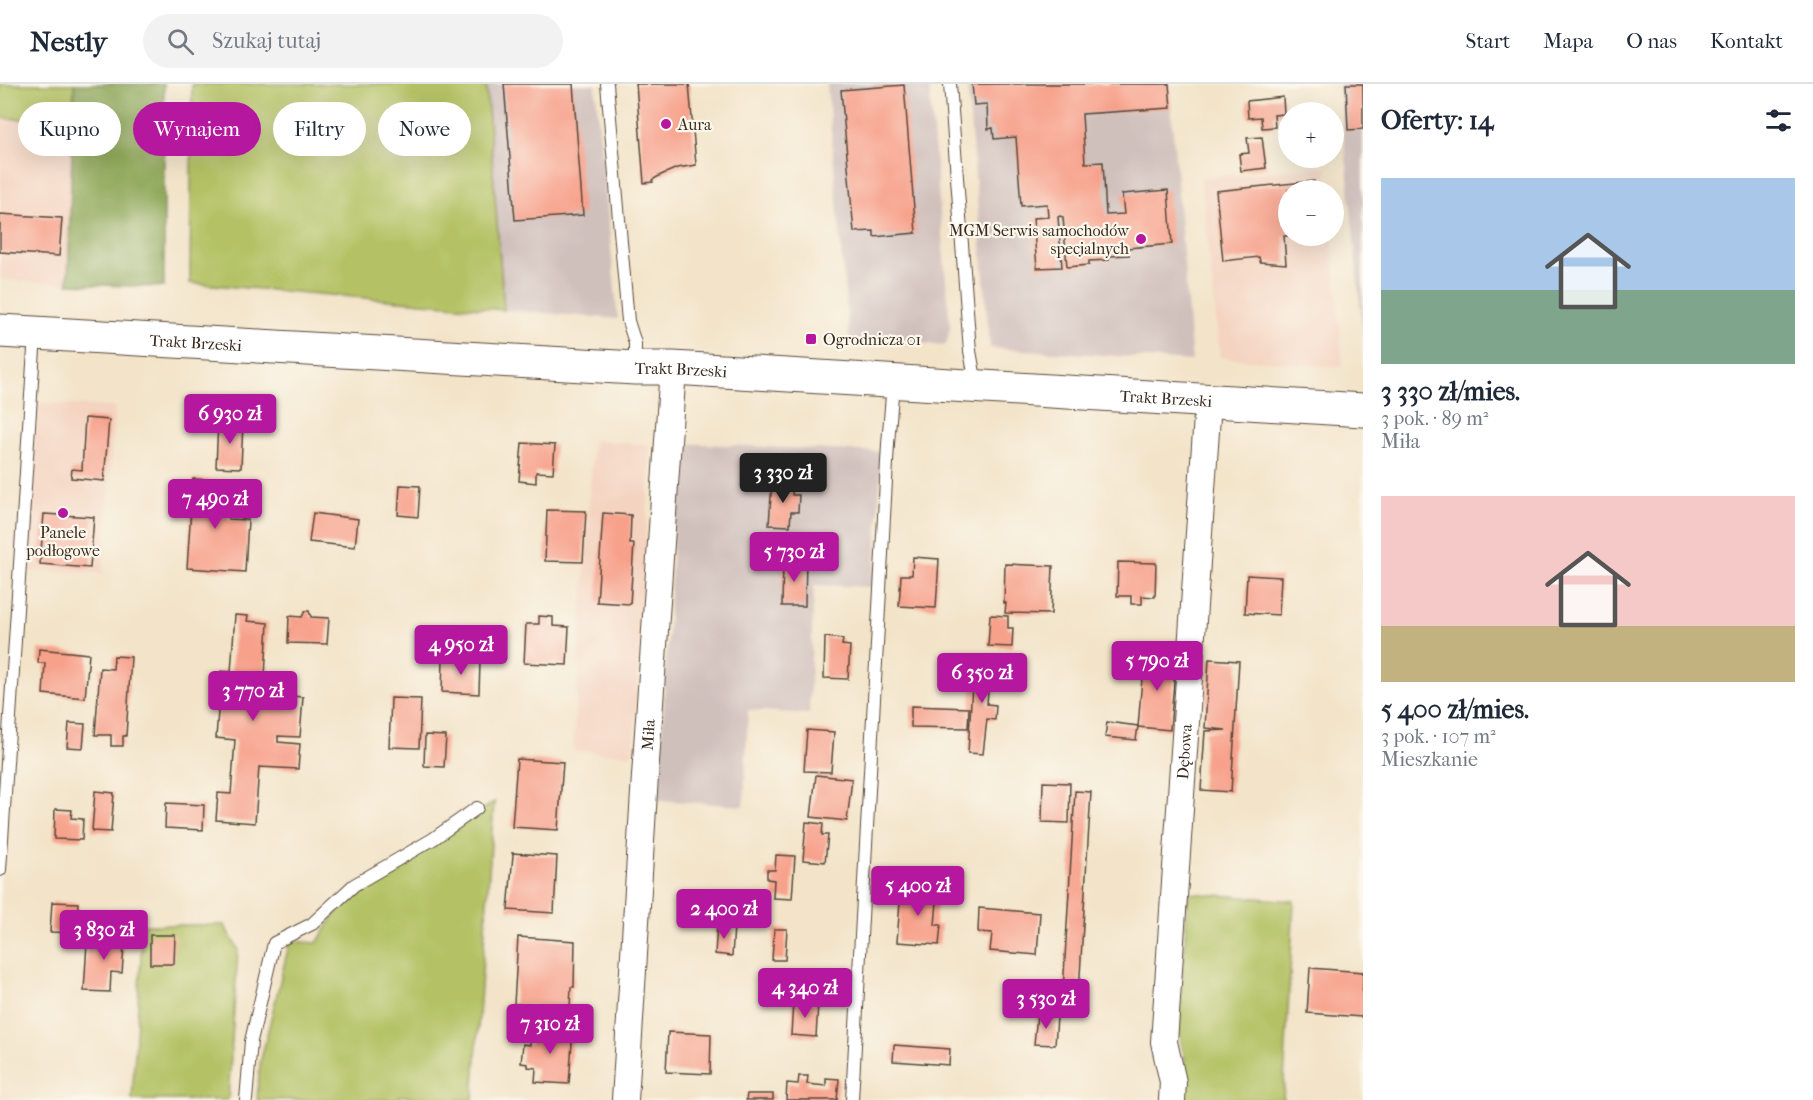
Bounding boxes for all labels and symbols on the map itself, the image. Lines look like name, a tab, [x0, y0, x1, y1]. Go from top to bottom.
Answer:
place label: Aura	[677, 115, 712, 134]
marker: Aura	[659, 117, 673, 131]
place label: MGM Serwis samochodów specjalnych	[949, 221, 1130, 258]
marker: MGM Serwis samochodów specjalnych	[1134, 232, 1148, 246]
street label: Trakt Brzeski	[149, 330, 243, 355]
place label: Ogrodnicza 01	[823, 330, 921, 349]
marker: Ogrodnicza 01	[804, 332, 818, 346]
street label: Trakt Brzeski	[635, 358, 728, 381]
street label: Trakt Brzeski	[1119, 386, 1213, 410]
pin: 6 930 zł	[168, 394, 292, 445]
pin: 3 330 zł	[721, 453, 845, 504]
pin: 7 490 zł	[153, 479, 277, 530]
marker: Panele podłogowe	[56, 506, 70, 520]
place label: Panele podłogowe	[25, 523, 100, 560]
pin: 5 730 zł	[732, 532, 856, 583]
pin: 4 950 zł	[399, 625, 523, 676]
pin: 5 790 zł	[1095, 641, 1219, 692]
pin: 6 350 zł	[920, 653, 1044, 704]
pin: 3 770 zł	[191, 671, 315, 722]
street label: Miła	[637, 718, 658, 751]
street label: Dębowa	[1173, 723, 1195, 780]
pin: 5 400 zł	[856, 866, 980, 917]
pin: 2 400 zł	[662, 889, 786, 940]
pin: 3 830 zł	[42, 910, 166, 961]
pin: 4 340 zł	[743, 968, 867, 1019]
pin: 3 530 zł	[984, 979, 1108, 1030]
pin: 7 310 zł	[488, 1004, 612, 1055]

